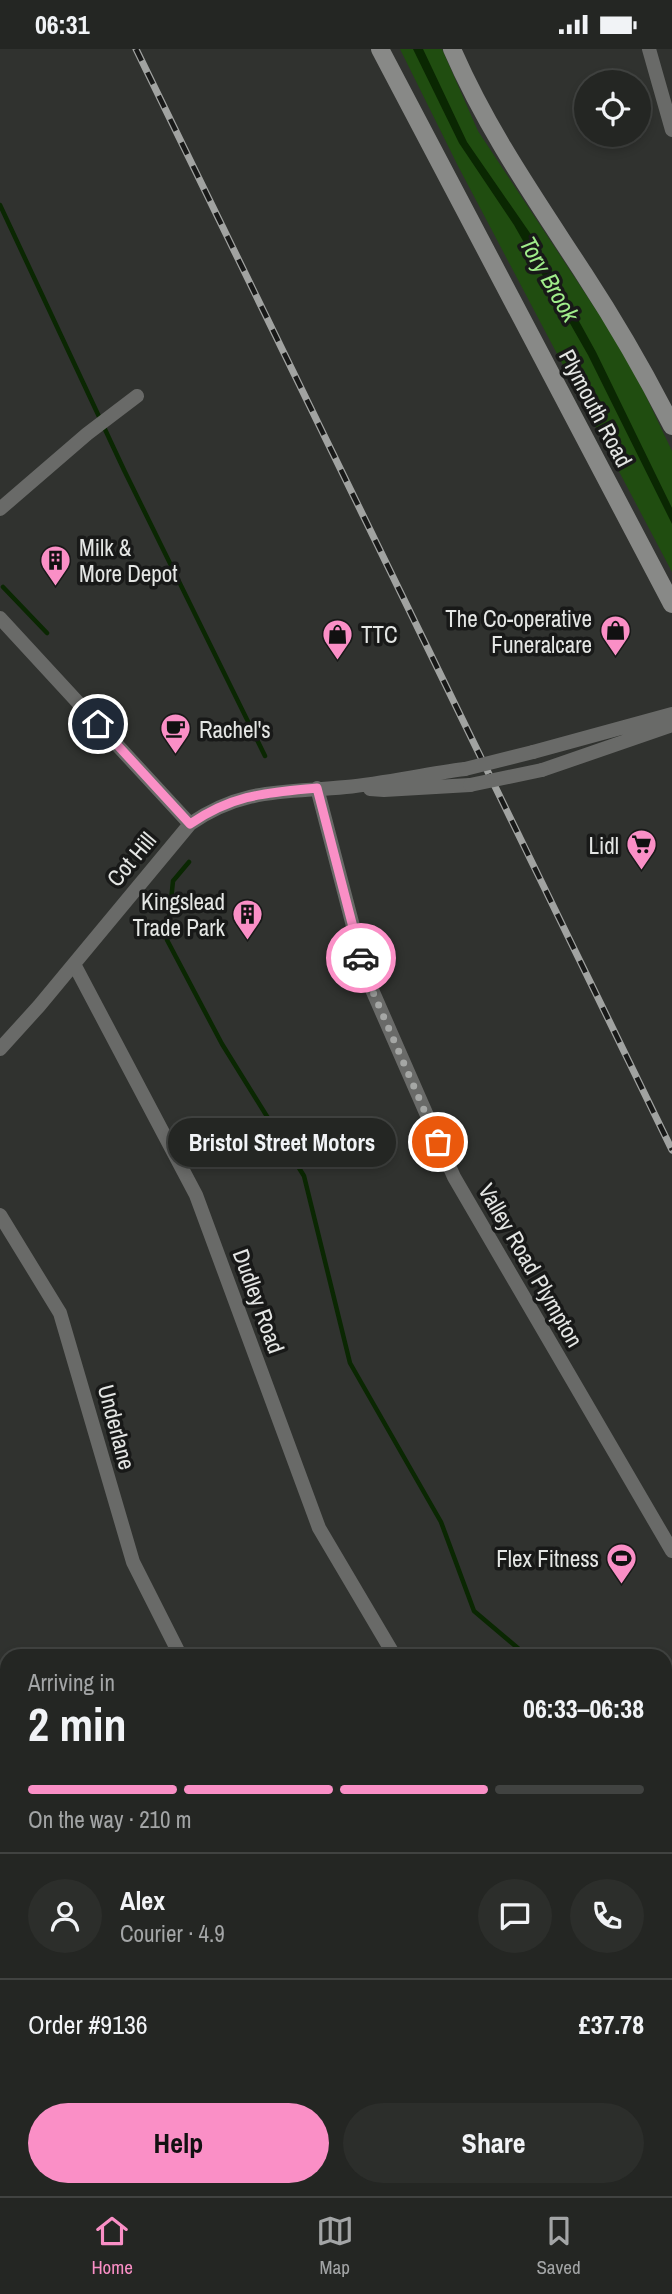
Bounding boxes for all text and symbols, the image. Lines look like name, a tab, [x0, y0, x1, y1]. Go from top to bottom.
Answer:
text: 06:31	[35, 7, 90, 42]
map controls	[574, 70, 651, 147]
button: locate	[574, 70, 651, 147]
water label: Tory Brook	[513, 230, 588, 329]
street label: Plymouth Road	[552, 344, 640, 472]
place label: Milk & More Depot	[79, 532, 178, 589]
building icon: Milk & More Depot	[39, 543, 73, 587]
place label: The Co-operative Funeralcare	[445, 603, 592, 660]
shop icon: The Co-operative Funeralcare	[598, 614, 632, 658]
shop icon: TTC	[321, 617, 355, 661]
place label: TTC	[361, 619, 398, 650]
pin	[68, 694, 128, 754]
icon: home	[79, 705, 117, 743]
cafe icon: Rachel's	[159, 712, 193, 756]
place label: Rachel's	[199, 714, 271, 745]
street label: Cot Hill	[99, 825, 163, 893]
supermarket icon: Lidl	[625, 828, 659, 872]
place label: Lidl	[589, 830, 619, 861]
place label: Kingslead Trade Park	[132, 886, 226, 943]
building icon: Kingslead Trade Park	[231, 897, 265, 941]
courier	[326, 923, 396, 993]
icon: car	[342, 939, 380, 977]
pin	[408, 1112, 468, 1172]
callout: Bristol Street Motors	[168, 1117, 396, 1167]
icon: bag	[419, 1123, 457, 1161]
text: Bristol Street Motors	[189, 1127, 375, 1158]
street label: Valley Road Plympton	[472, 1178, 590, 1352]
street label: Dudley Road	[226, 1244, 292, 1358]
street label: Underlane	[91, 1381, 143, 1473]
sports icon: Flex Fitness	[605, 1541, 639, 1585]
place label: Flex Fitness	[496, 1543, 599, 1574]
text: Arriving in	[28, 1667, 115, 1698]
text: 06:33–06:38	[523, 1691, 644, 1726]
text: 2 min	[28, 1693, 127, 1755]
text: On the way · 210 m	[28, 1804, 192, 1835]
button: person	[28, 1879, 102, 1953]
button: chat	[478, 1879, 552, 1953]
button: phone	[570, 1879, 644, 1953]
text: Alex	[120, 1883, 165, 1918]
text: Courier · 4.9	[120, 1918, 225, 1949]
text: Order #9136	[28, 2007, 148, 2042]
text: £37.78	[579, 2007, 644, 2042]
button: Help	[28, 2103, 329, 2183]
button: Share	[343, 2103, 644, 2183]
tab: Home	[91, 2212, 133, 2280]
tab: Map	[316, 2212, 354, 2280]
tab: Saved	[536, 2212, 581, 2280]

